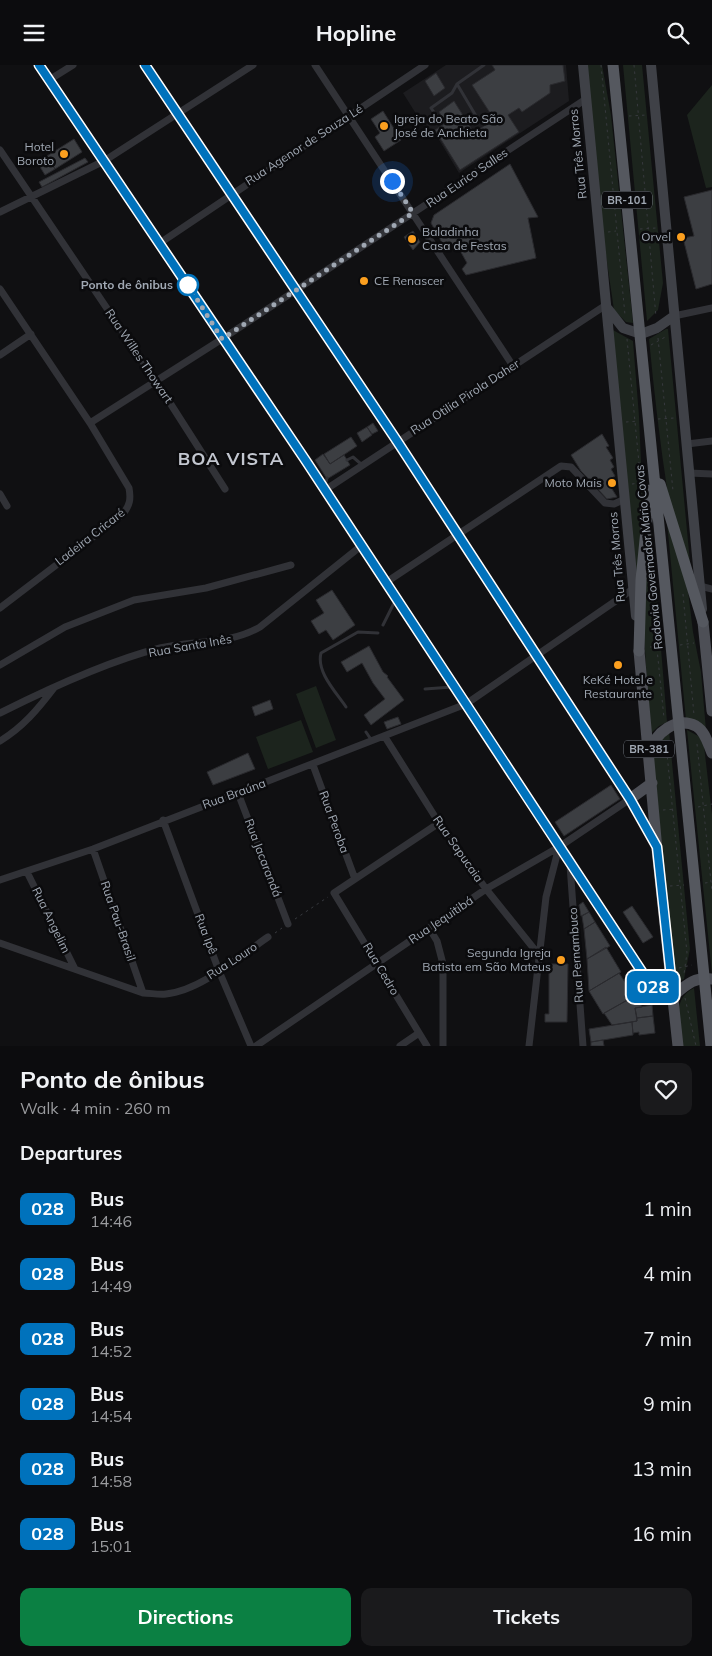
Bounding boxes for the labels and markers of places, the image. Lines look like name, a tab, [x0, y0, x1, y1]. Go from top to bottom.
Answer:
place label: Igreja do Beato São José de Anchieta	[394, 111, 503, 140]
marker: Igreja do Beato São José de Anchieta	[378, 120, 390, 132]
place label: Hotel Boroto	[17, 139, 54, 168]
marker: Hotel Boroto	[58, 148, 70, 160]
place label: Baladinha Casa de Festas	[422, 224, 507, 253]
place label: Orvel	[641, 229, 671, 244]
marker: Orvel	[675, 231, 687, 243]
marker: Baladinha Casa de Festas	[406, 233, 418, 245]
place label: CE Renascer	[374, 273, 445, 288]
marker: Ponto de ônibus	[177, 274, 199, 296]
marker: CE Renascer	[358, 275, 370, 287]
place label: Ponto de ônibus	[81, 277, 173, 292]
place label: Moto Mais	[544, 475, 602, 490]
marker: Moto Mais	[606, 477, 618, 489]
marker: KeKé Hotel e Restaurante	[612, 659, 624, 671]
place label: KeKé Hotel e Restaurante	[583, 672, 653, 701]
place label: Segunda Igreja Batista em São Mateus	[422, 945, 551, 974]
marker: Segunda Igreja Batista em São Mateus	[555, 954, 567, 966]

